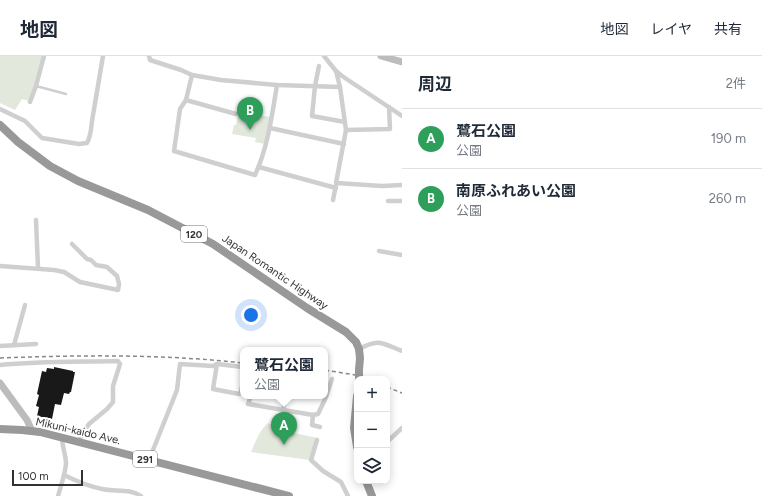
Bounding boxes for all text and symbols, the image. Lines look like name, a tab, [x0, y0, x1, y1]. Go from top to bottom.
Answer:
text: 地図	[20, 18, 58, 41]
text: 地図	[600, 21, 628, 38]
text: レイヤ	[650, 21, 692, 38]
text: 共有	[714, 21, 742, 38]
text: 周辺	[418, 74, 452, 94]
text: 2件	[726, 76, 746, 91]
pin: B	[237, 97, 263, 130]
text: 鷺石公園	[456, 122, 516, 140]
text: A	[426, 131, 436, 146]
text: 190 m	[711, 131, 746, 146]
text: 公園	[456, 143, 482, 158]
text: 南原ふれあい公園	[456, 182, 576, 200]
text: B	[427, 191, 435, 206]
text: 260 m	[709, 191, 746, 206]
text: 公園	[456, 203, 482, 218]
road number: 120	[181, 226, 207, 242]
street label: Japan Romantic Highway	[219, 232, 331, 312]
your location	[241, 305, 261, 325]
popup	[240, 347, 328, 399]
text: 鷺石公園	[254, 356, 314, 374]
map controls	[354, 376, 390, 484]
button: +	[354, 376, 390, 412]
text: 公園	[254, 377, 280, 392]
pin: A	[271, 412, 297, 445]
button: −	[354, 412, 390, 448]
street label: Mikuni-kaido Ave.	[34, 415, 122, 447]
button: layers	[354, 448, 390, 484]
road number: 291	[133, 451, 157, 467]
scale bar	[12, 468, 83, 487]
text: 100 m	[18, 470, 49, 483]

